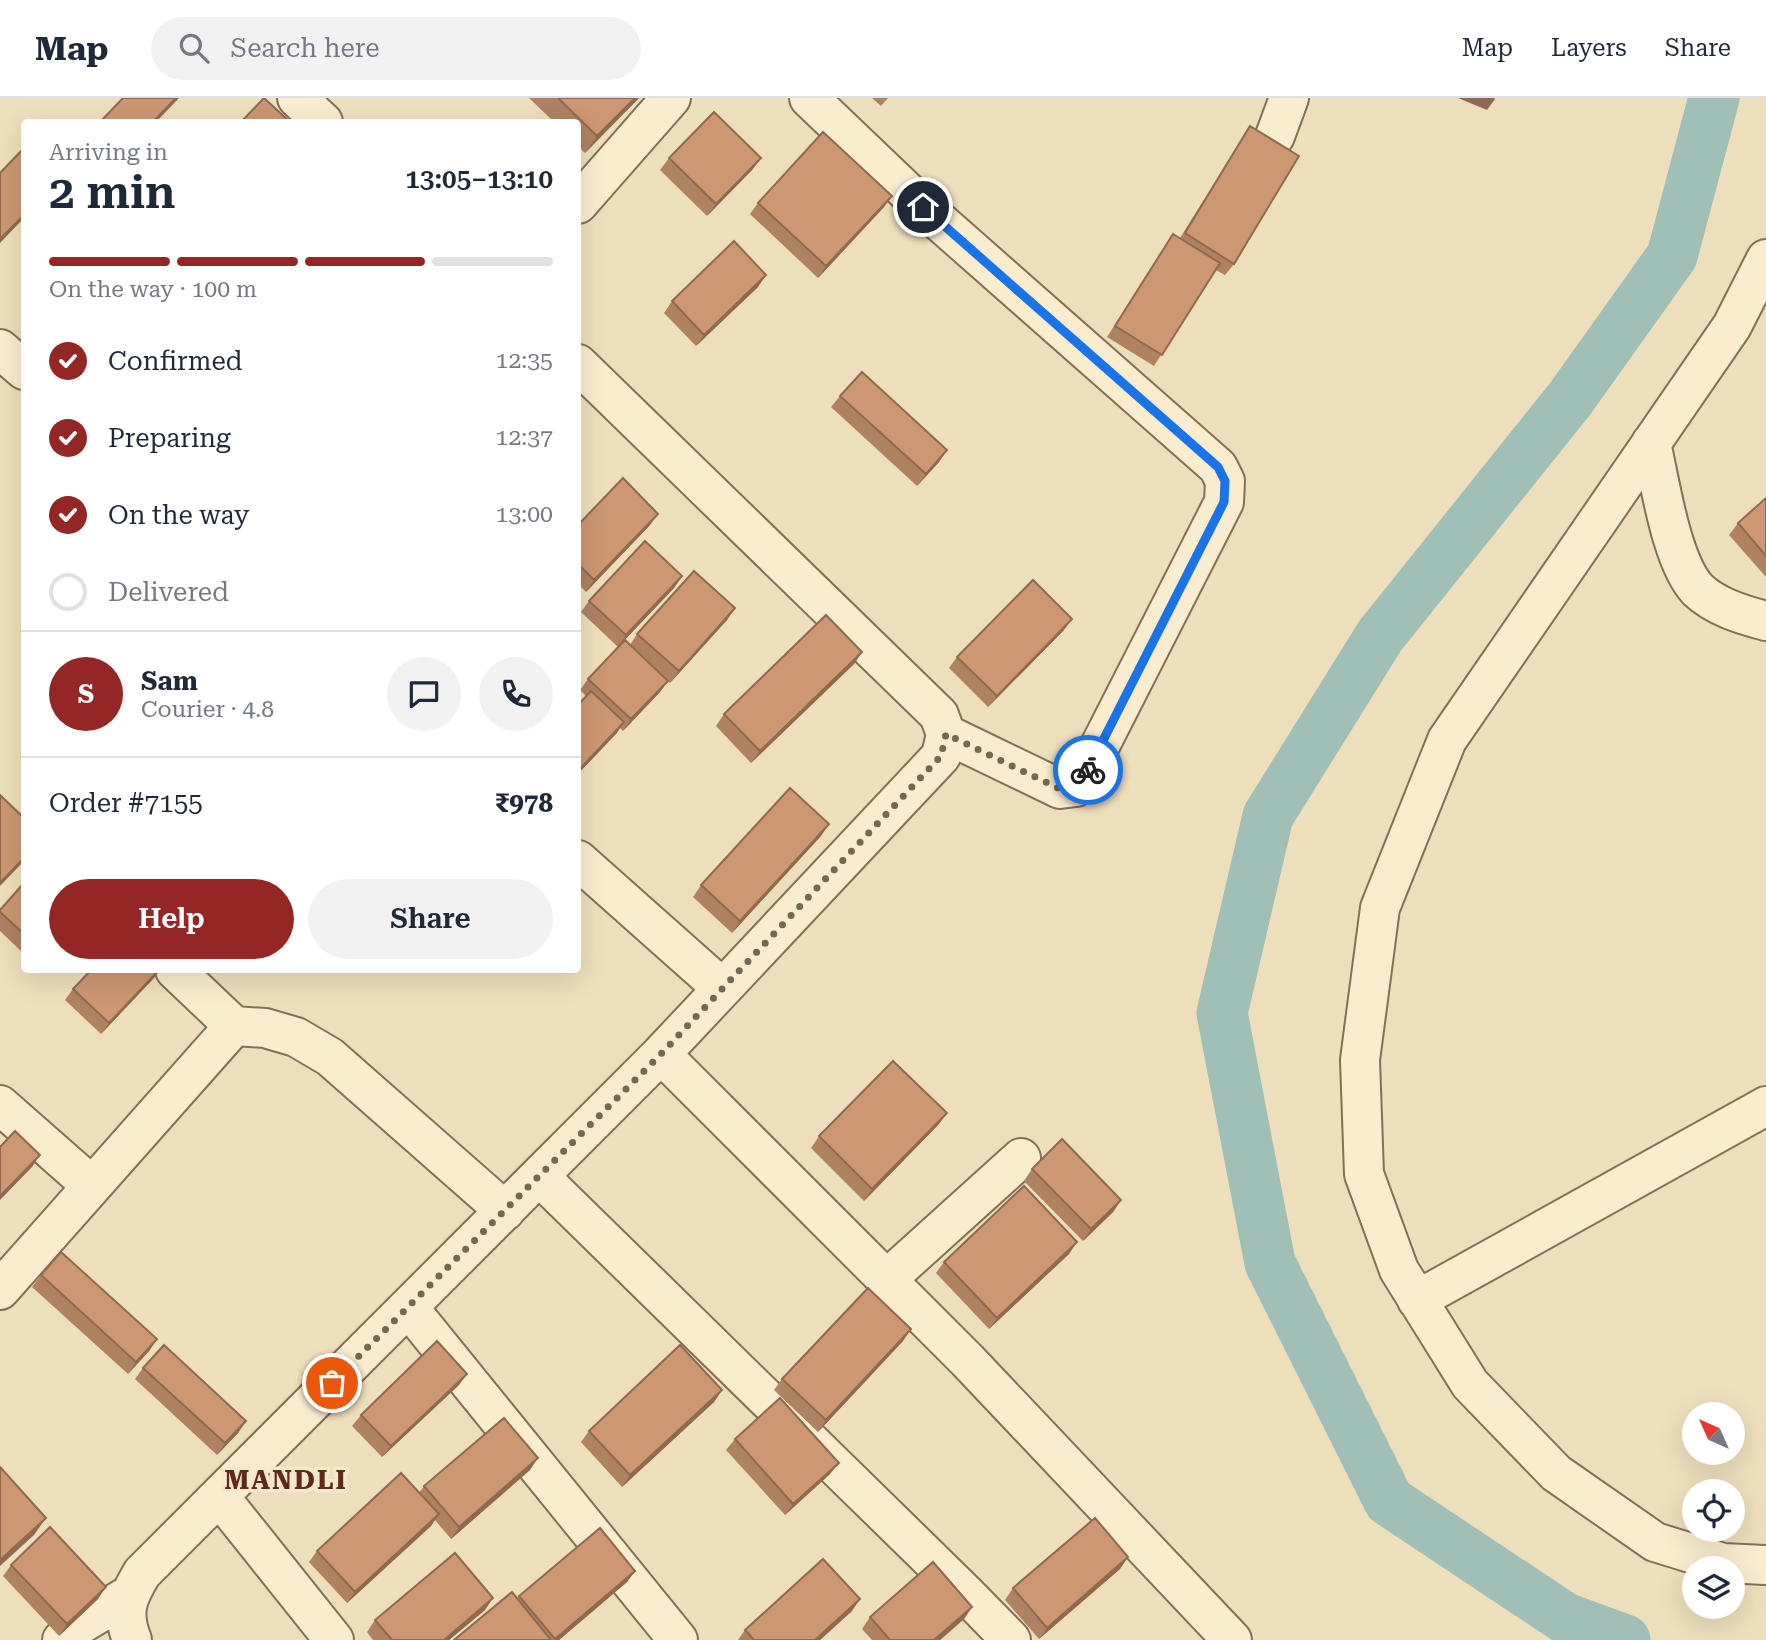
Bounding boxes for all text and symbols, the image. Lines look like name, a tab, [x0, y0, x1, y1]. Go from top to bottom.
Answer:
search box	[151, 17, 641, 80]
text: Map	[35, 29, 109, 68]
icon: search	[175, 29, 213, 67]
text: Search here	[231, 33, 380, 63]
text: Map	[1462, 34, 1513, 62]
text: Layers	[1551, 34, 1627, 62]
text: Share	[1665, 34, 1731, 62]
text: Arriving in	[49, 139, 168, 166]
text: 13:05–13:10	[405, 164, 553, 194]
text: 2 min	[49, 165, 176, 219]
pin	[893, 177, 953, 237]
icon: home	[904, 188, 942, 226]
text: On the way · 100 m	[49, 276, 257, 303]
icon: check	[49, 342, 87, 380]
text: Confirmed	[108, 346, 243, 376]
text: 12:35	[496, 347, 553, 374]
icon: check	[49, 419, 87, 457]
text: Preparing	[108, 423, 231, 453]
text: 12:37	[496, 424, 553, 451]
icon: check	[49, 496, 87, 534]
text: On the way	[108, 500, 249, 530]
text: 13:00	[496, 501, 553, 528]
text: Delivered	[108, 577, 229, 607]
button: chat	[387, 657, 461, 731]
button: phone	[479, 657, 553, 731]
text: Sam	[141, 666, 198, 696]
text: S	[78, 679, 94, 709]
text: Courier · 4.8	[141, 696, 274, 723]
courier	[1053, 735, 1123, 805]
icon: bike	[1069, 751, 1107, 789]
text: Order #7155	[49, 788, 203, 818]
text: ₹978	[495, 788, 553, 818]
button: Help	[49, 879, 294, 959]
button: Share	[308, 879, 553, 959]
pin	[302, 1353, 362, 1413]
icon: bag	[313, 1364, 351, 1402]
north arrow	[1682, 1402, 1745, 1465]
map controls	[1682, 1402, 1745, 1619]
district label: MANDLI	[224, 1465, 348, 1495]
button: locate	[1682, 1479, 1745, 1542]
button: layers	[1682, 1556, 1745, 1619]

